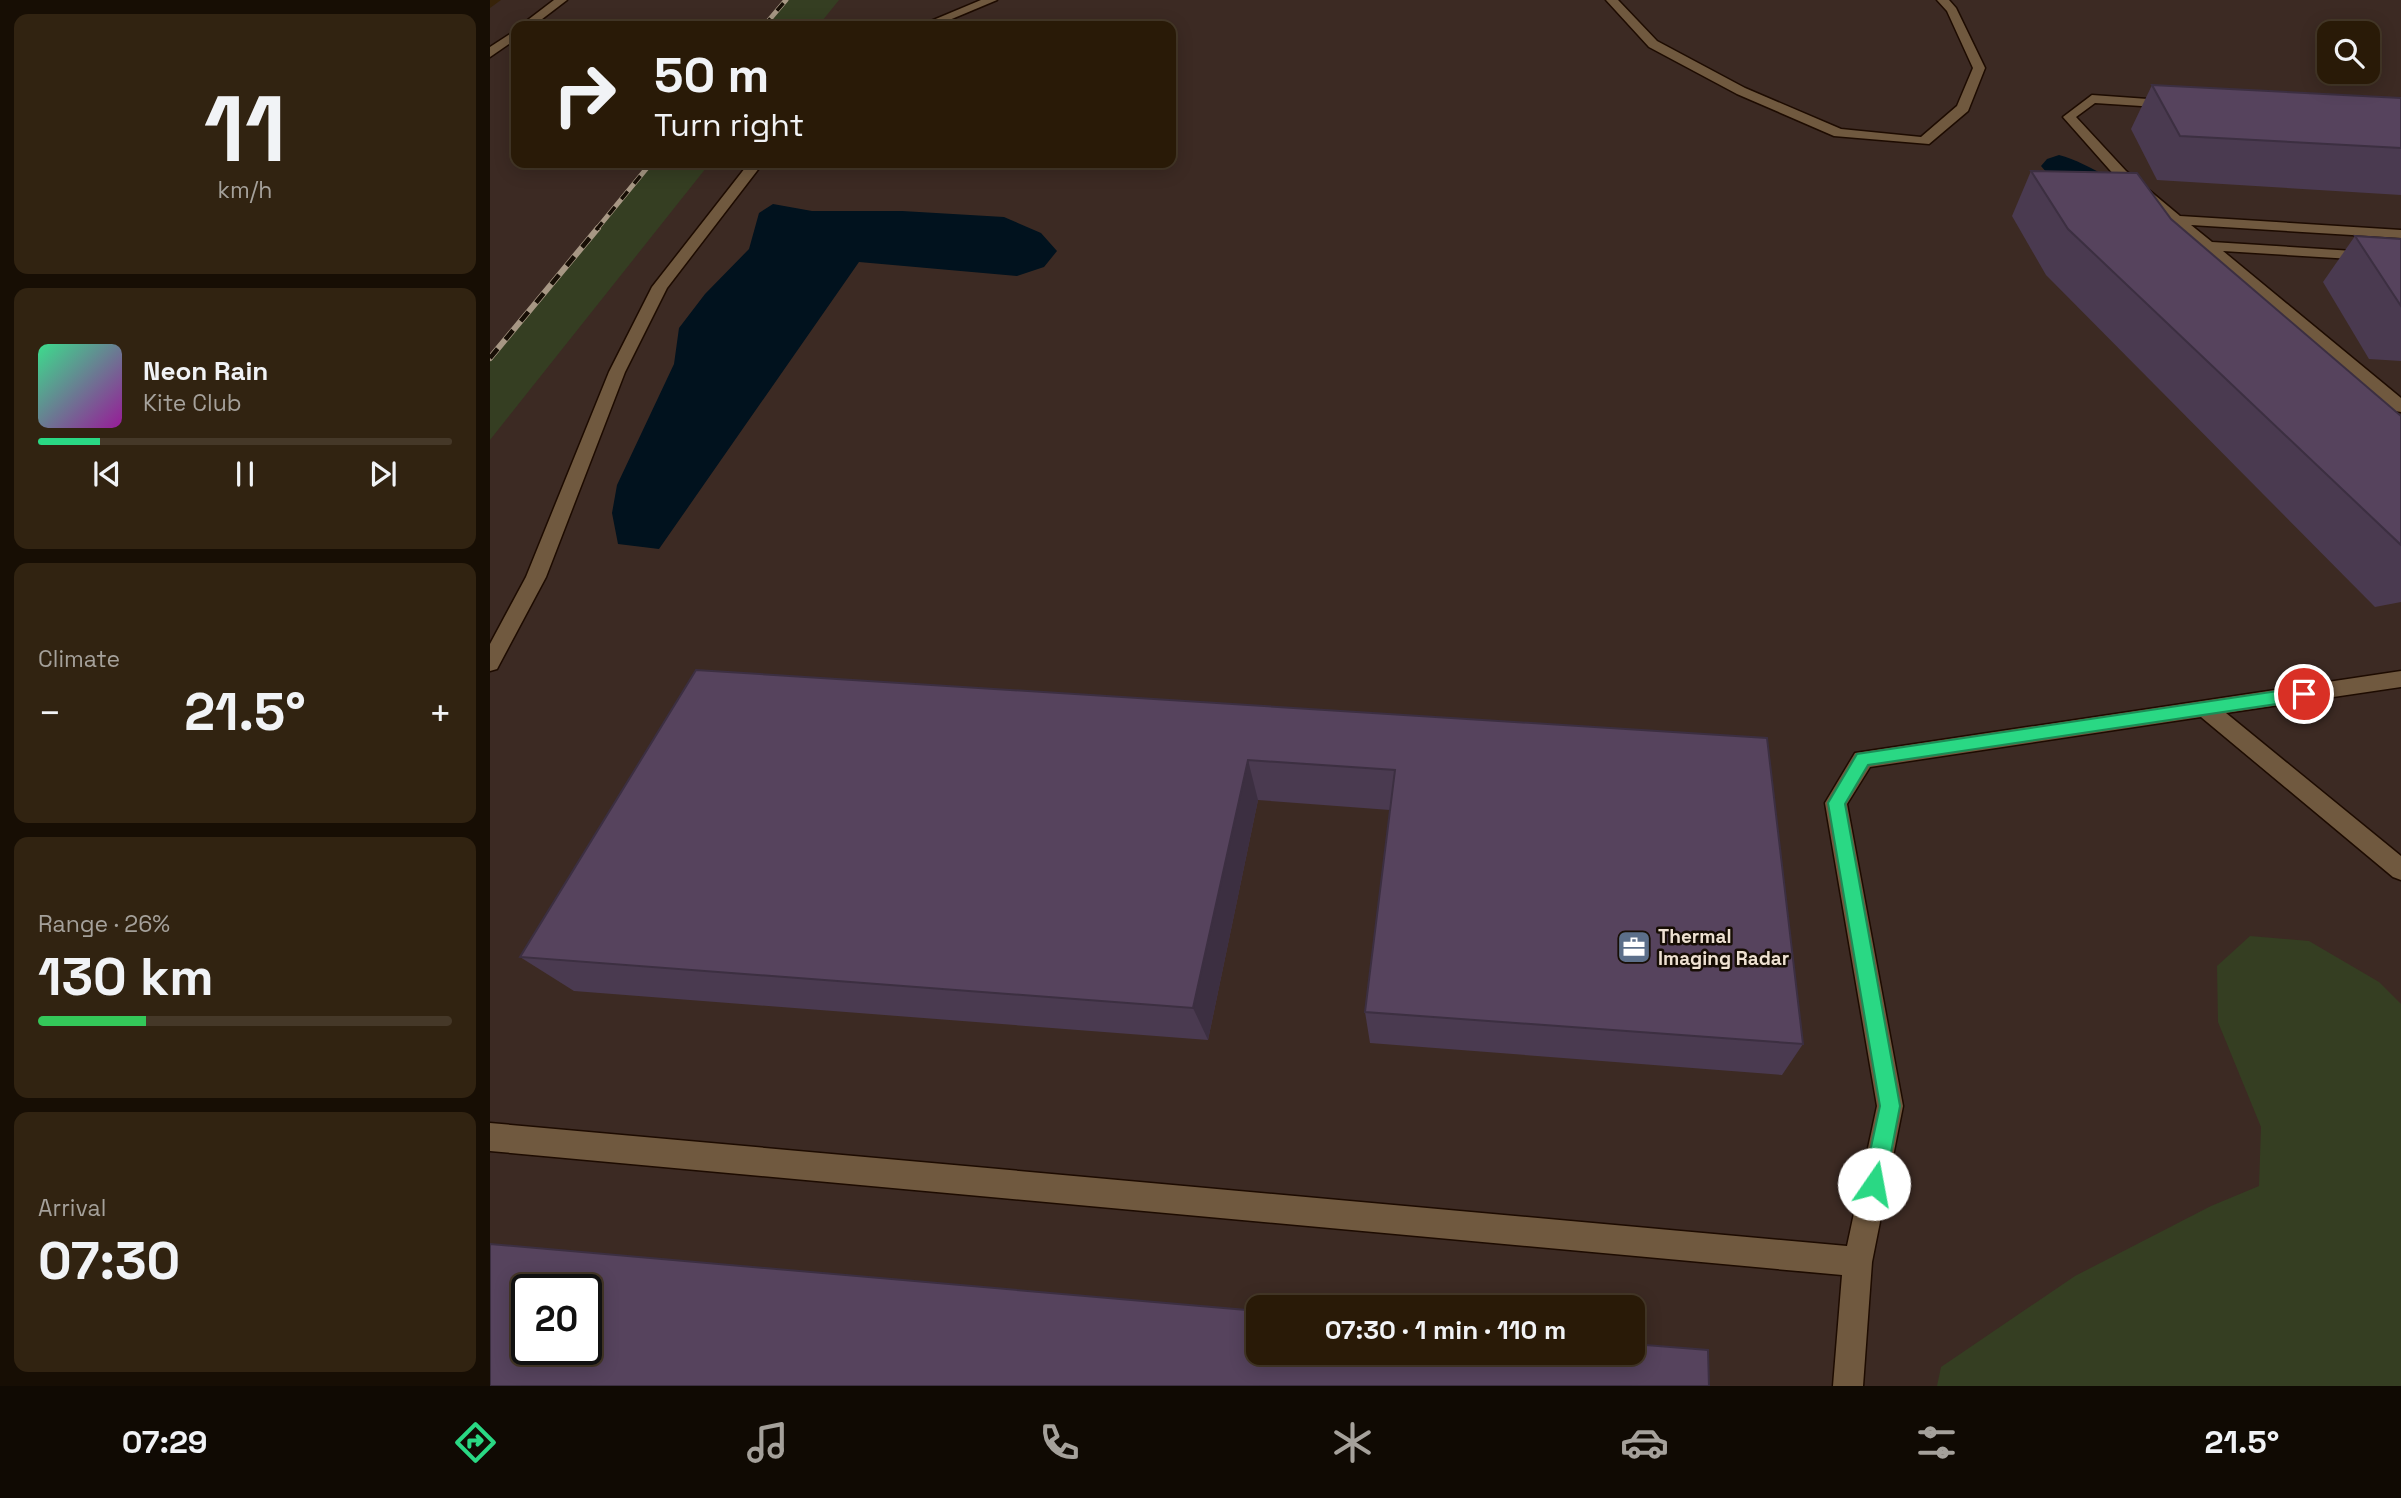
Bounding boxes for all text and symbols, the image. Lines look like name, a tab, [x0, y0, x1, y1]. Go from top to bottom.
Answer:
map controls	[2317, 21, 2380, 84]
button: search	[2317, 21, 2380, 84]
text: 50 m	[654, 44, 769, 106]
icon: right	[539, 49, 630, 140]
text: 11	[204, 71, 286, 188]
text: Turn right	[654, 105, 804, 145]
text: km/h	[218, 175, 272, 205]
text: Neon Rain	[143, 354, 268, 388]
text: Kite Club	[143, 388, 242, 418]
icon: previous	[88, 455, 126, 493]
icon: pause	[226, 455, 264, 493]
icon: next	[364, 455, 402, 493]
text: Climate	[38, 644, 120, 674]
pin	[2274, 664, 2334, 724]
icon: arrive	[2285, 675, 2323, 713]
text: 21.5°	[184, 679, 306, 745]
text: −	[38, 689, 62, 737]
text: +	[428, 689, 452, 737]
text: Range · 26%	[38, 909, 170, 939]
place label: Thermal Imaging Radar	[1658, 924, 1789, 971]
office icon: Thermal Imaging Radar	[1615, 928, 1653, 966]
text: 130 km	[38, 944, 214, 1010]
position arrow	[1837, 1147, 1911, 1221]
text: Arrival	[38, 1193, 106, 1223]
text: 07:30	[38, 1228, 180, 1294]
speed limit sign: 20	[511, 1274, 602, 1365]
text: 07:30 · 1 min · 110 m	[1325, 1313, 1566, 1347]
icon: directions	[451, 1418, 500, 1467]
icon: music	[743, 1418, 792, 1467]
icon: phone	[1035, 1418, 1084, 1467]
icon: climate	[1328, 1418, 1377, 1467]
icon: car	[1620, 1418, 1669, 1467]
icon: filters	[1912, 1418, 1961, 1467]
text: 07:29	[122, 1422, 208, 1462]
text: 21.5°	[2205, 1422, 2279, 1462]

